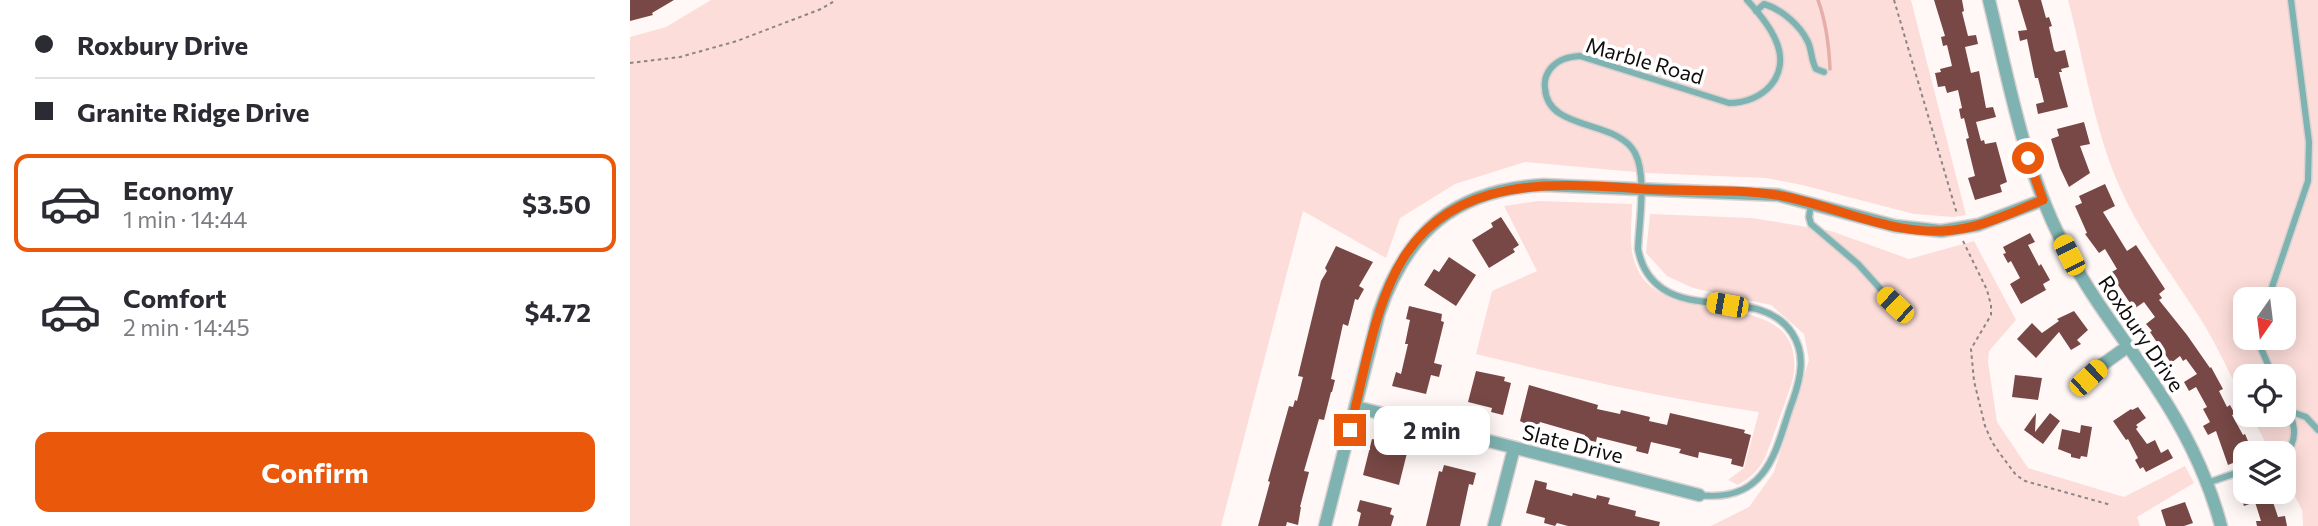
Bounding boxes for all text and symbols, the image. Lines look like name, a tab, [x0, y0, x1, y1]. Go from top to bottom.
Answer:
text: Roxbury Drive	[77, 29, 248, 60]
street label: Marble Road	[1583, 31, 1707, 89]
text: Granite Ridge Drive	[77, 96, 309, 127]
route start	[2012, 142, 2044, 174]
icon: car	[39, 172, 102, 235]
text: Economy	[123, 174, 234, 205]
text: $3.50	[522, 188, 591, 219]
text: 1 min · 14:44	[123, 205, 247, 233]
car	[2051, 232, 2088, 278]
street label: Roxbury Drive	[2094, 270, 2190, 396]
icon: car	[39, 280, 102, 343]
text: Comfort	[123, 282, 226, 313]
car	[1873, 283, 1918, 327]
north arrow	[2233, 287, 2296, 350]
map controls	[2233, 287, 2296, 504]
car	[1705, 291, 1750, 319]
text: $4.72	[525, 296, 591, 327]
text: 2 min · 14:45	[123, 313, 250, 341]
car	[2066, 356, 2111, 400]
button: locate	[2233, 364, 2296, 427]
callout: 2 min	[1374, 406, 1490, 454]
route end	[1334, 414, 1366, 446]
text: 2 min	[1403, 416, 1461, 444]
street label: Slate Drive	[1520, 418, 1626, 468]
button: Confirm	[35, 432, 595, 512]
button: layers	[2233, 441, 2296, 504]

